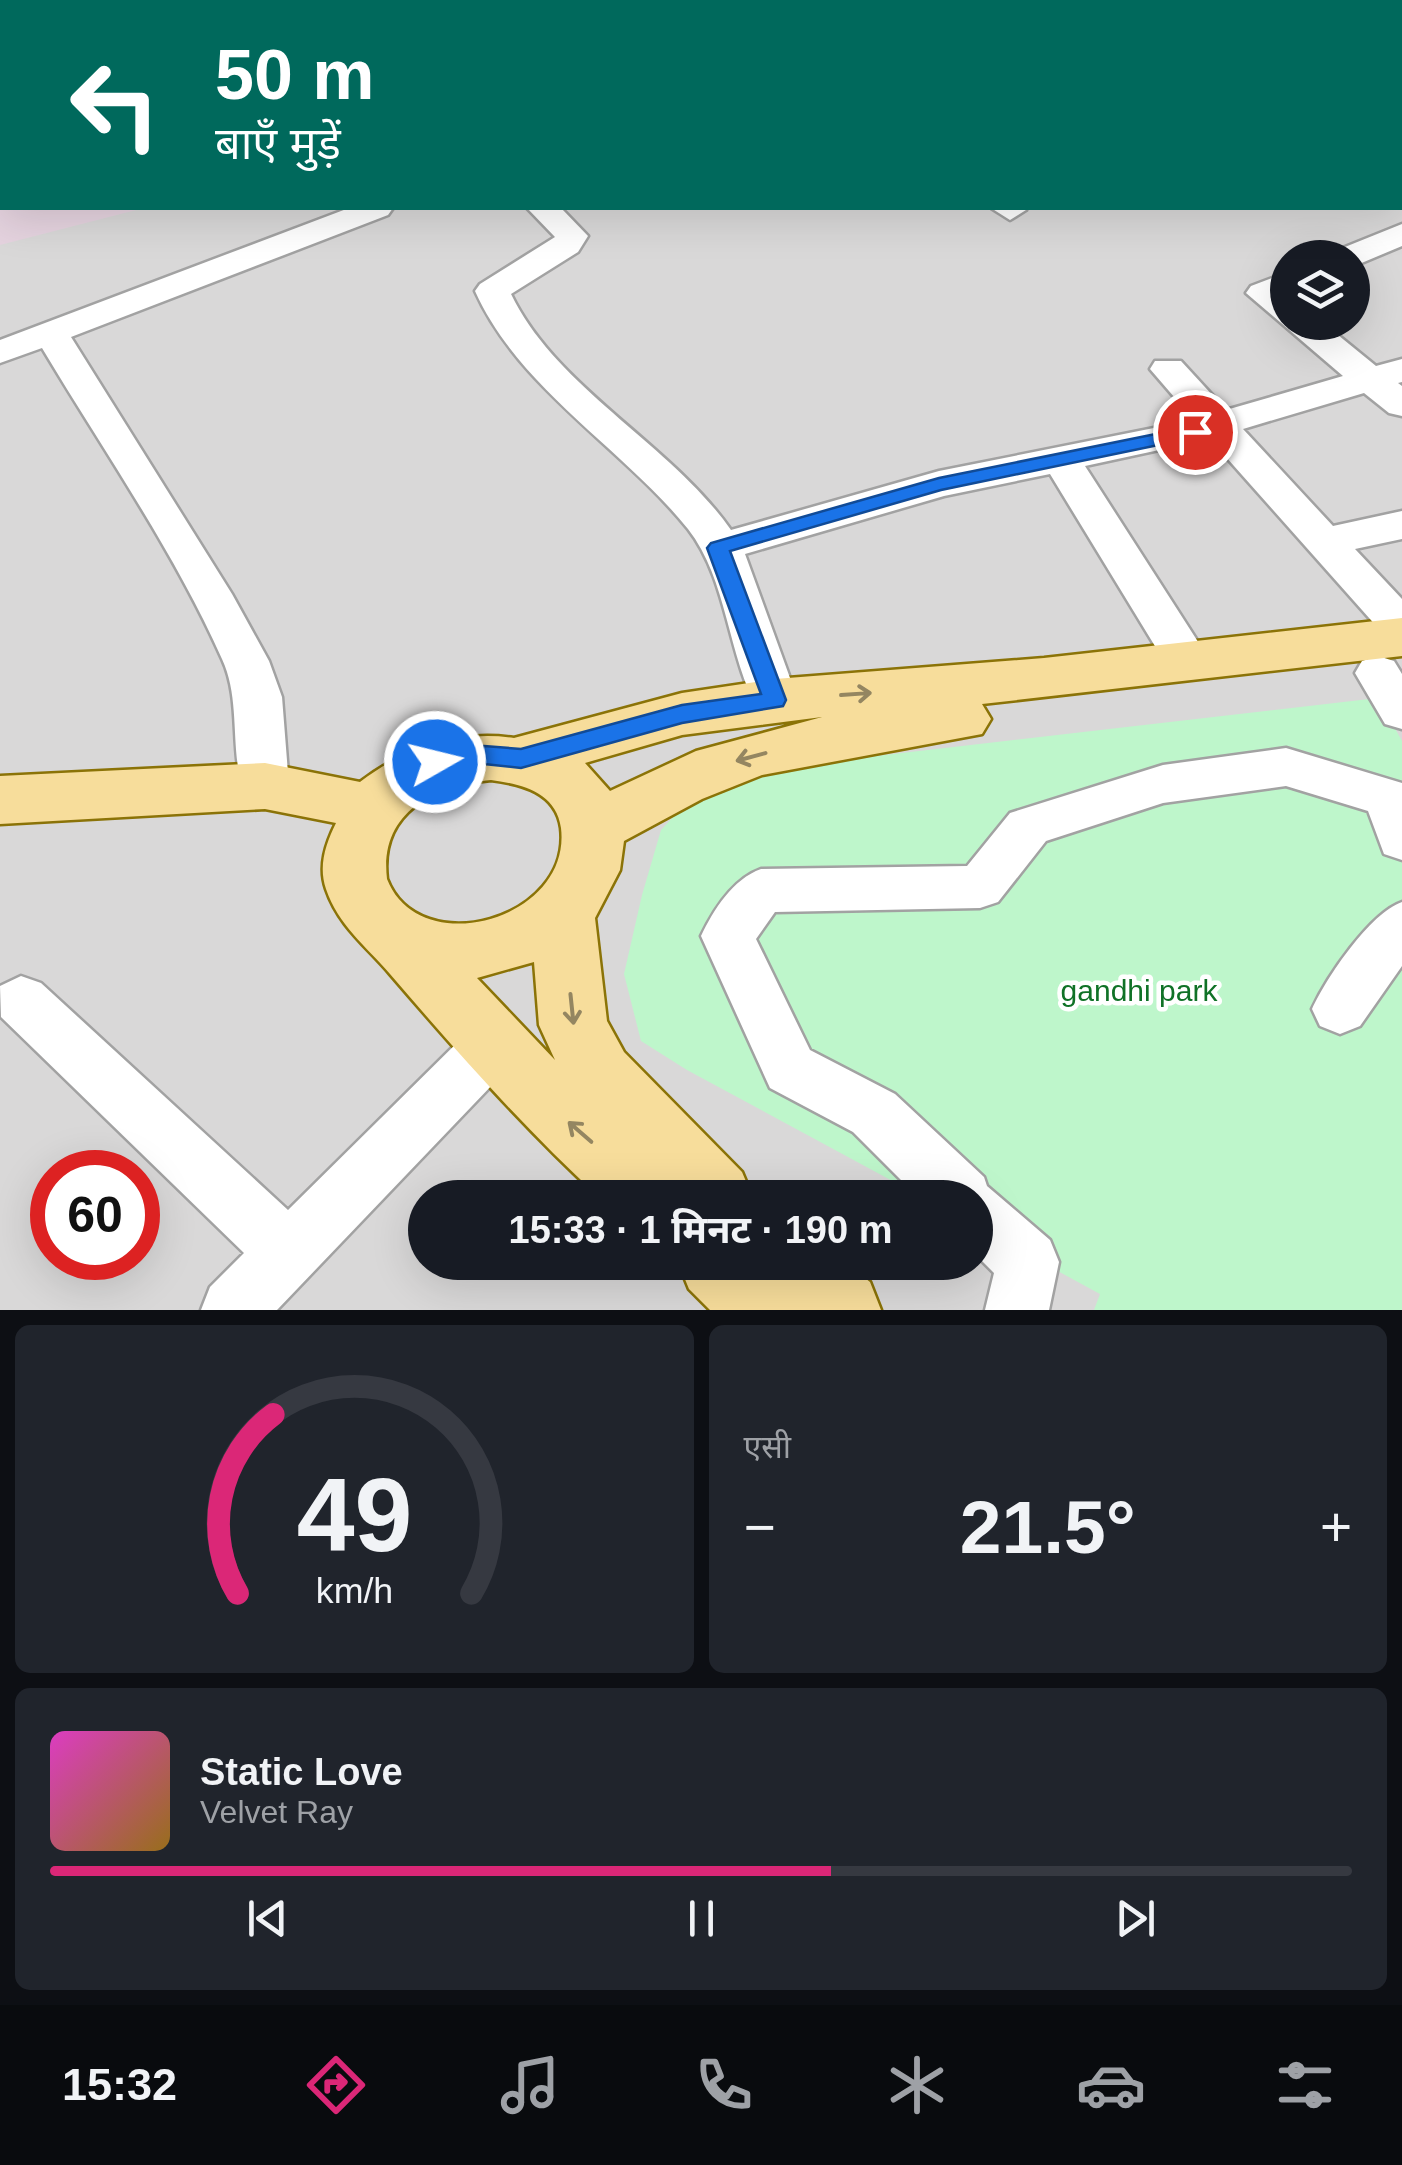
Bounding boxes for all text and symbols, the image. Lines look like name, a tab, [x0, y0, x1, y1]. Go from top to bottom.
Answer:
text: 50 m	[215, 36, 375, 114]
icon: left	[50, 40, 180, 170]
text: बाएँ मुड़ें	[215, 118, 341, 169]
map controls	[1270, 240, 1370, 340]
button: layers	[1270, 240, 1370, 340]
pin	[1153, 390, 1238, 475]
icon: arrive	[1168, 405, 1223, 460]
one-way arrow	[840, 684, 872, 703]
position arrow	[383, 710, 487, 814]
one-way arrow	[736, 749, 767, 768]
park label: gandhi park	[1061, 974, 1218, 1007]
one-way arrow	[563, 992, 582, 1025]
one-way arrow	[568, 1122, 594, 1144]
speed limit sign: 60	[30, 1150, 160, 1280]
text: 15:33 · 1 मिनट · 190 m	[509, 1209, 892, 1251]
text: एसी	[744, 1429, 791, 1465]
text: 49	[296, 1457, 412, 1573]
text: 21.5°	[960, 1485, 1136, 1569]
text: −	[744, 1496, 776, 1558]
text: +	[1320, 1496, 1352, 1558]
text: km/h	[316, 1571, 393, 1611]
text: Static Love	[200, 1751, 403, 1793]
text: Velvet Ray	[200, 1794, 353, 1830]
icon: previous	[240, 1891, 295, 1946]
icon: pause	[674, 1891, 729, 1946]
icon: next	[1108, 1891, 1163, 1946]
icon: directions	[301, 2050, 371, 2120]
icon: music	[495, 2050, 565, 2120]
icon: phone	[689, 2050, 759, 2120]
icon: climate	[882, 2050, 952, 2120]
icon: car	[1076, 2050, 1146, 2120]
icon: filters	[1270, 2050, 1340, 2120]
text: 15:32	[62, 2059, 177, 2110]

